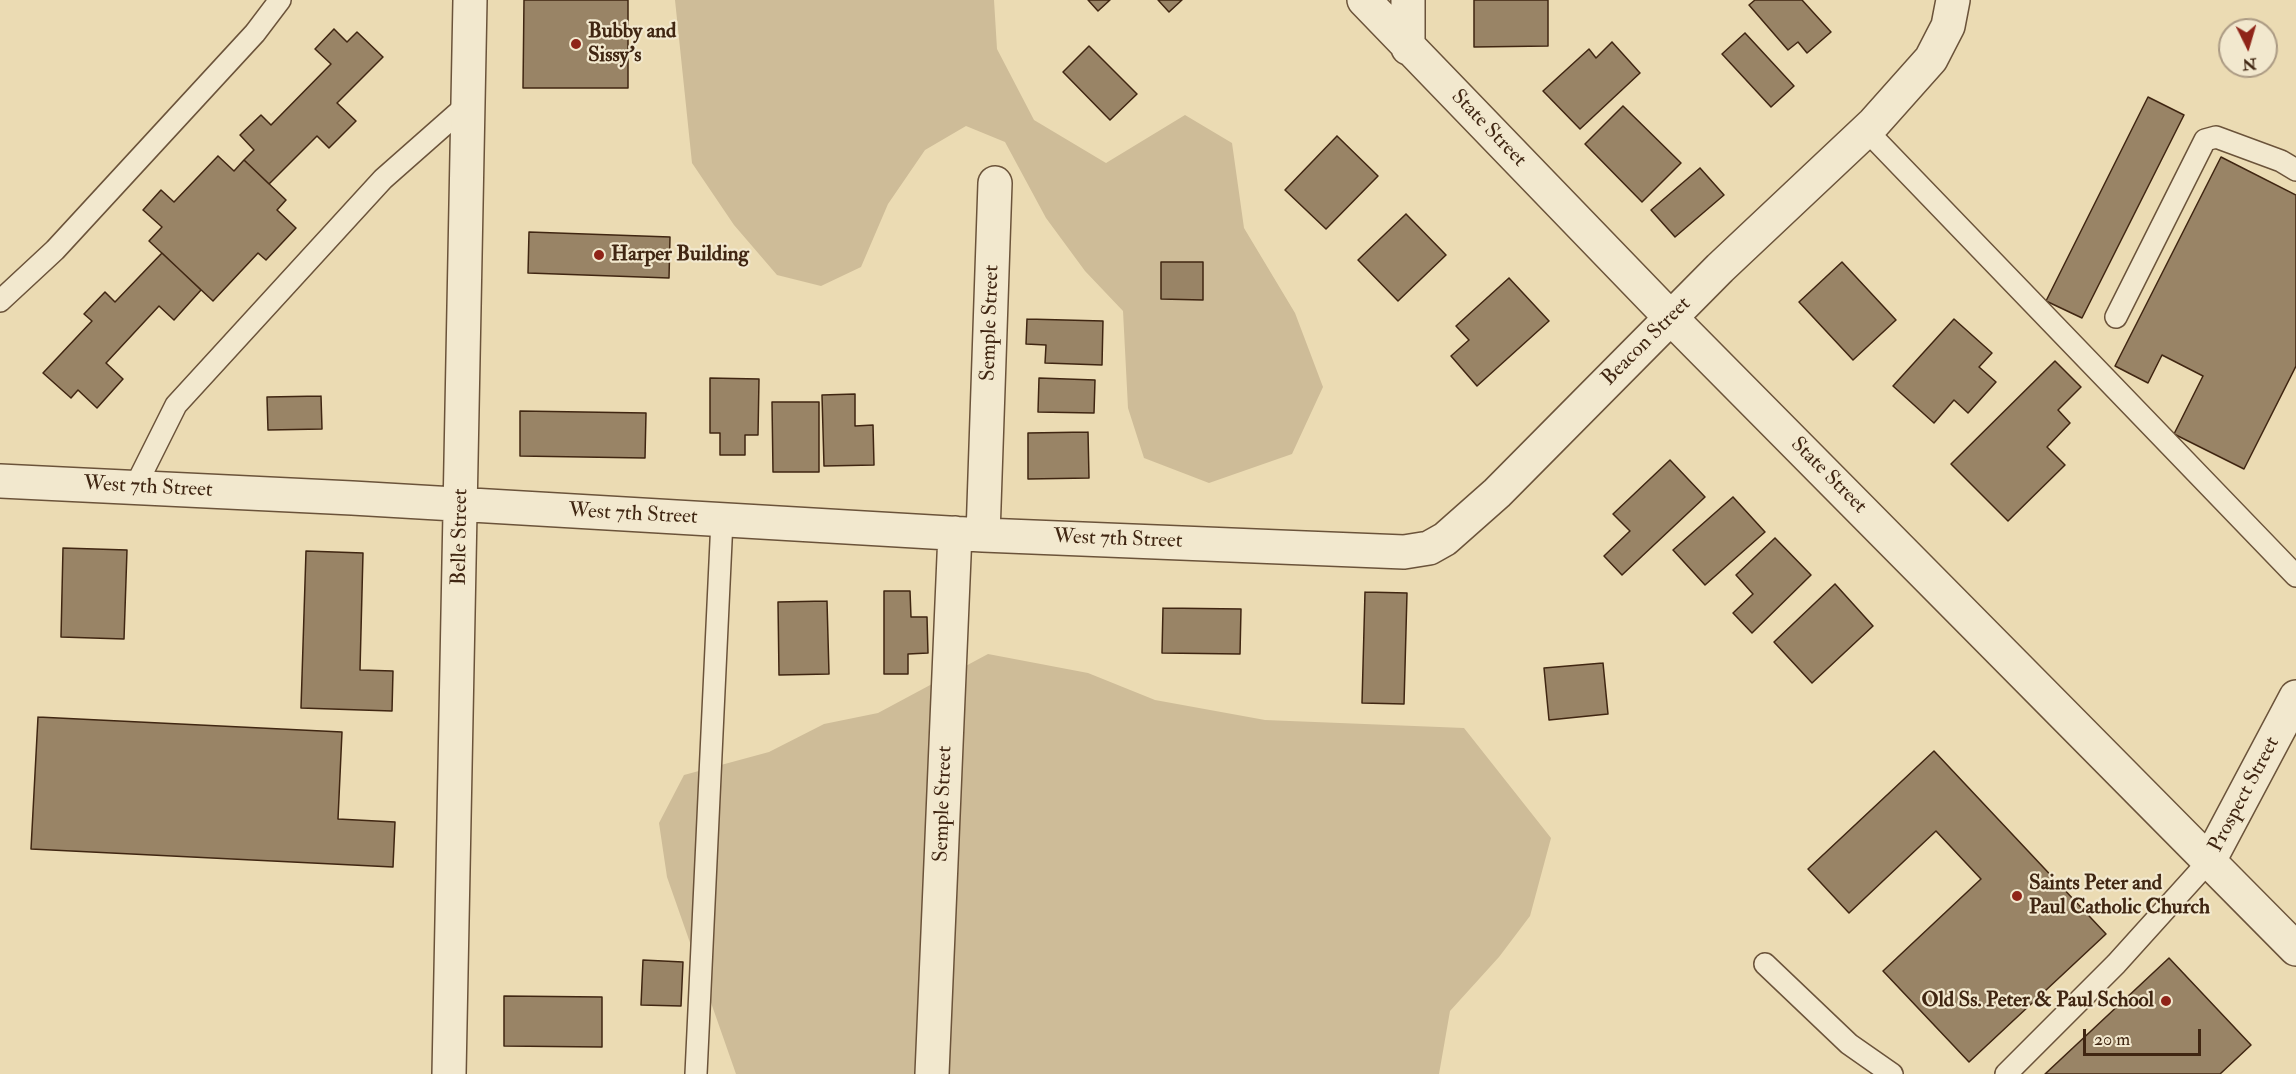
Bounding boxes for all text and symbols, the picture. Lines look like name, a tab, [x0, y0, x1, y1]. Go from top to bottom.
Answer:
north arrow	[2218, 18, 2278, 78]
place label: Bubby and Sissy's	[588, 19, 676, 69]
marker: Bubby and Sissy's	[569, 37, 583, 51]
text: N	[2241, 53, 2257, 75]
street label: State Street	[1445, 85, 1531, 173]
place label: Harper Building	[611, 242, 749, 268]
marker: Harper Building	[592, 248, 606, 262]
street label: Semple Street	[976, 264, 1006, 382]
street label: Beacon Street	[1597, 292, 1697, 392]
street label: State Street	[1785, 433, 1871, 519]
street label: West 7th Street	[83, 472, 213, 504]
street label: Belle Street	[448, 488, 474, 586]
street label: West 7th Street	[568, 499, 698, 531]
street label: West 7th Street	[1053, 525, 1183, 555]
street label: Prospect Street	[2204, 733, 2286, 857]
street label: Semple Street	[929, 745, 959, 863]
place label: Saints Peter and Paul Catholic Church	[2029, 871, 2210, 921]
marker: Saints Peter and Paul Catholic Church	[2010, 889, 2024, 903]
place label: Old Ss. Peter & Paul School	[1922, 988, 2154, 1014]
marker: Old Ss. Peter & Paul School	[2159, 994, 2173, 1008]
scale bar	[2086, 1017, 2204, 1055]
text: 20 m	[2094, 1028, 2130, 1051]

